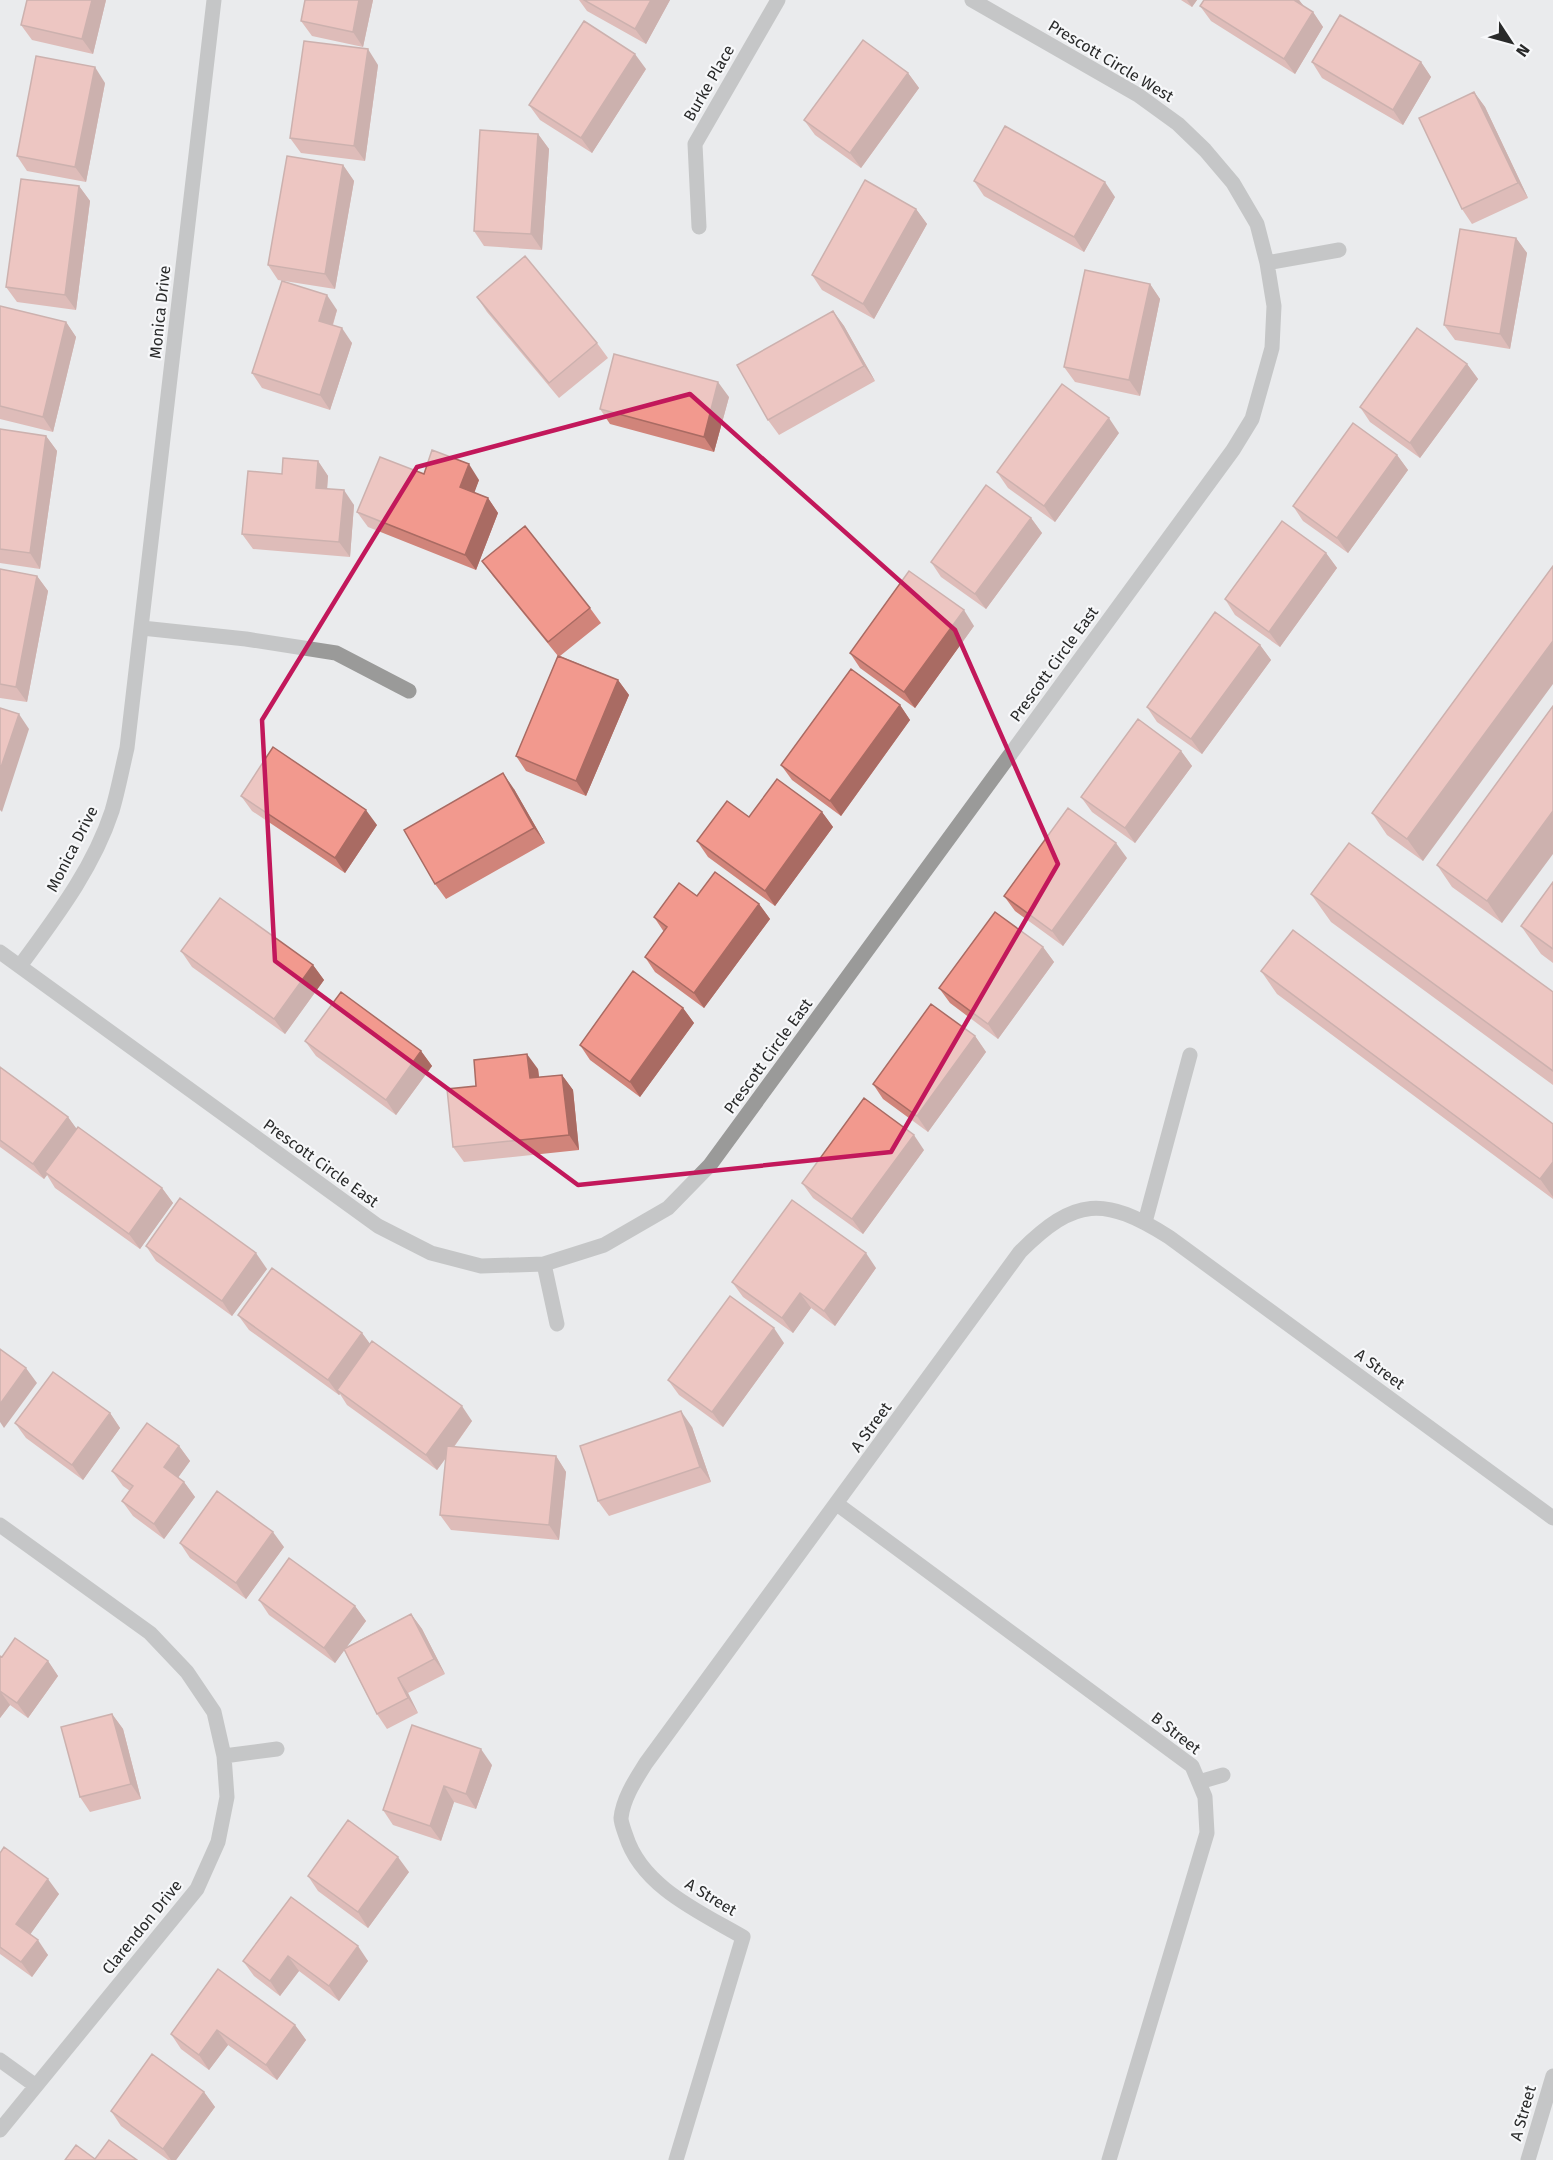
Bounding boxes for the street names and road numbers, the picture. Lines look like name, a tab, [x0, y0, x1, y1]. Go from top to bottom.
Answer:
street label: Prescott Circle West	[1045, 16, 1177, 106]
street label: Burke Place	[680, 42, 738, 124]
street label: Monica Drive	[146, 264, 174, 360]
street label: Prescott Circle East	[1006, 602, 1102, 725]
street label: Monica Drive	[42, 803, 102, 895]
street label: Prescott Circle East	[720, 994, 816, 1117]
street label: Prescott Circle East	[260, 1115, 383, 1211]
street label: A Street	[1351, 1345, 1409, 1394]
street label: A Street	[847, 1398, 896, 1456]
street label: B Street	[1148, 1708, 1205, 1758]
street label: A Street	[682, 1874, 740, 1920]
street label: Clarendon Drive	[98, 1876, 186, 1978]
street label: A Street	[1506, 2083, 1540, 2143]

